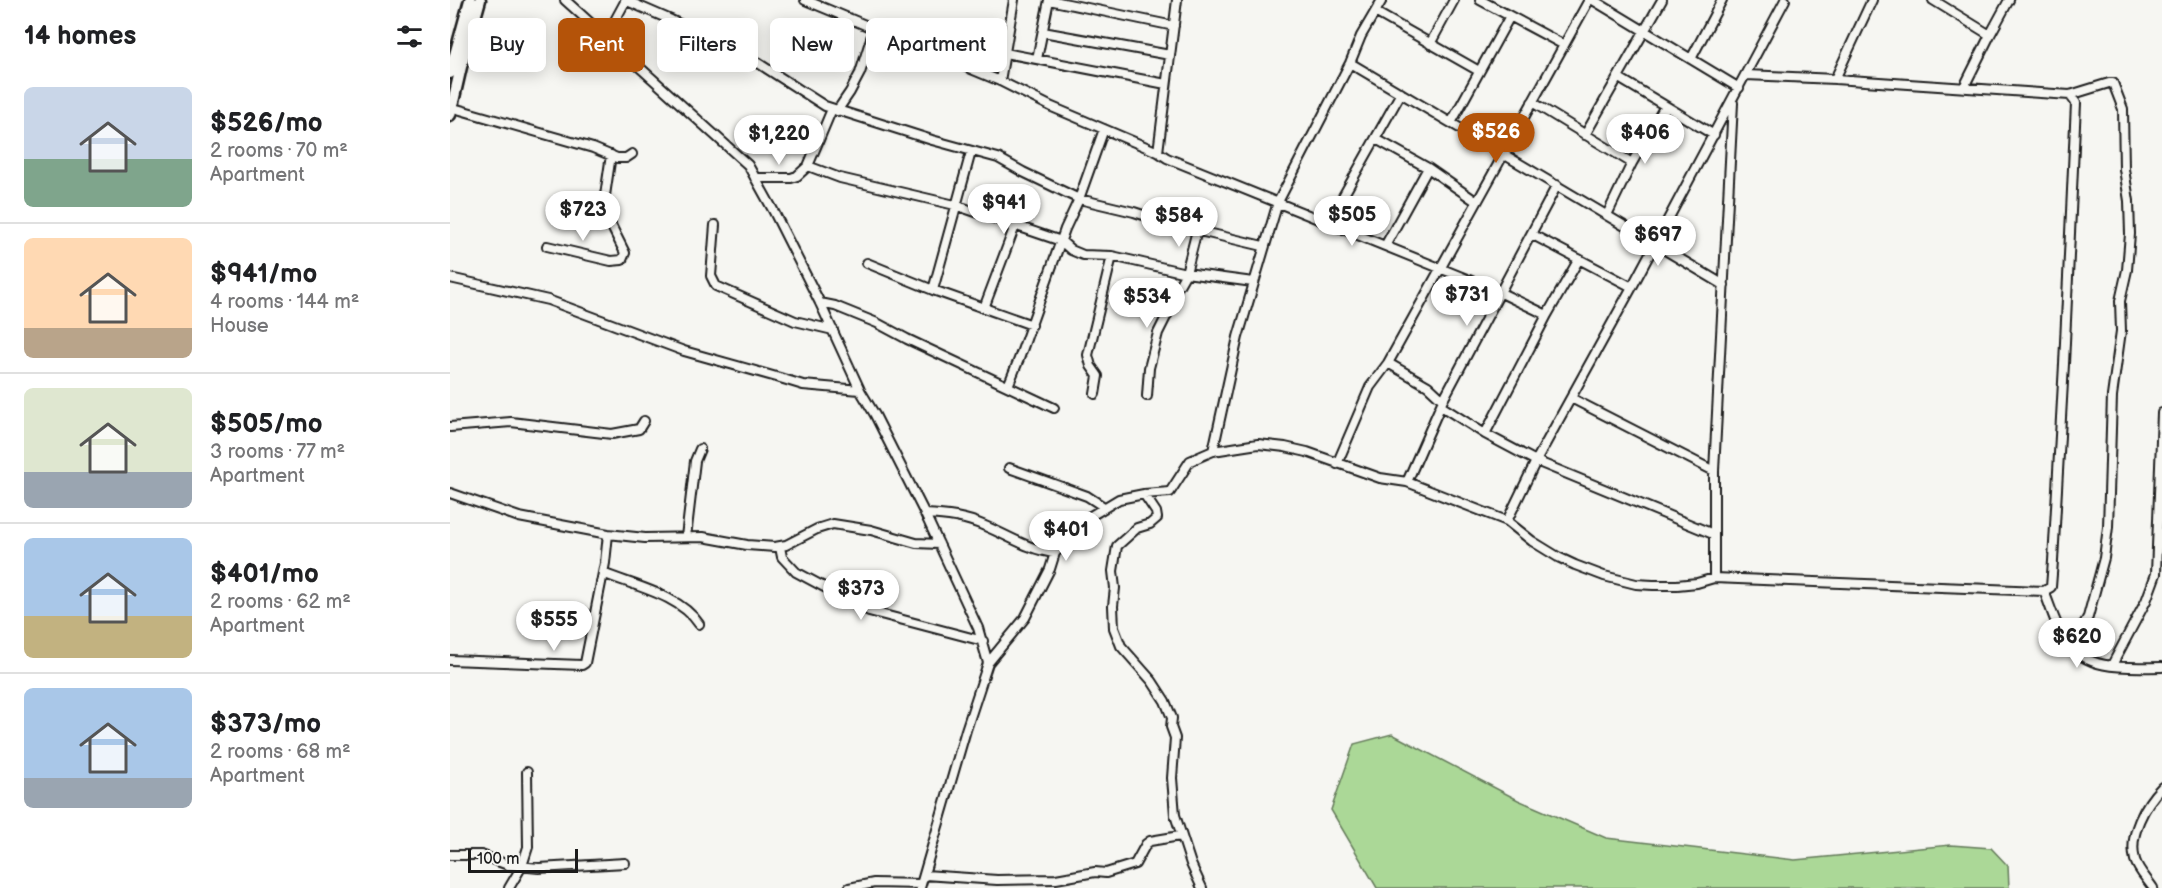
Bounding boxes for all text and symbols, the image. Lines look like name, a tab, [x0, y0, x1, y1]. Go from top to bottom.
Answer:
chip: Buy	[468, 18, 546, 72]
chip: Rent	[558, 18, 645, 72]
chip: Filters	[657, 18, 758, 72]
chip: New	[770, 18, 854, 72]
chip: Apartment	[866, 18, 1007, 72]
icon: filters	[393, 20, 426, 53]
text: 14 homes	[24, 21, 136, 52]
text: $526/mo	[210, 108, 323, 139]
icon: home	[72, 111, 144, 183]
pin: $526	[1460, 113, 1532, 164]
pin: $406	[1609, 114, 1681, 165]
pin: $1,220	[730, 115, 828, 166]
text: $526	[1472, 120, 1520, 144]
text: $406	[1620, 121, 1670, 145]
text: $1,220	[748, 122, 810, 146]
text: 2 rooms · 70 m²	[210, 139, 348, 163]
text: Apartment	[210, 163, 305, 187]
pin: $941	[968, 184, 1040, 235]
pin: $723	[547, 191, 619, 242]
text: $941	[982, 191, 1026, 215]
pin: $505	[1316, 196, 1388, 247]
pin: $584	[1143, 197, 1215, 248]
text: $723	[559, 198, 607, 222]
text: $505	[1328, 203, 1376, 227]
text: $584	[1155, 204, 1203, 228]
pin: $697	[1622, 216, 1694, 267]
text: $697	[1634, 223, 1682, 247]
text: $941/mo	[210, 259, 317, 290]
icon: home	[72, 262, 144, 334]
pin: $731	[1431, 276, 1503, 327]
pin: $534	[1111, 278, 1183, 329]
text: $731	[1445, 283, 1489, 307]
text: $534	[1123, 285, 1171, 309]
text: 4 rooms · 144 m²	[210, 290, 359, 314]
text: House	[210, 314, 269, 338]
text: $505/mo	[210, 409, 323, 440]
icon: home	[72, 412, 144, 484]
text: 3 rooms · 77 m²	[210, 440, 345, 464]
text: Apartment	[210, 464, 305, 488]
pin: $401	[1030, 511, 1102, 562]
text: $401	[1043, 518, 1089, 542]
text: $401/mo	[210, 559, 319, 590]
icon: home	[72, 562, 144, 634]
pin: $373	[825, 570, 897, 621]
text: $373	[837, 577, 885, 601]
text: 2 rooms · 62 m²	[210, 590, 351, 614]
pin: $555	[518, 601, 590, 652]
text: $555	[530, 608, 578, 632]
text: Apartment	[210, 614, 305, 638]
pin: $620	[2041, 618, 2113, 669]
text: $620	[2052, 625, 2102, 649]
text: $373/mo	[210, 709, 321, 740]
icon: home	[72, 712, 144, 784]
text: 2 rooms · 68 m²	[210, 740, 351, 764]
text: Apartment	[210, 764, 305, 788]
scale bar	[468, 846, 578, 874]
text: 100 m	[477, 850, 520, 869]

